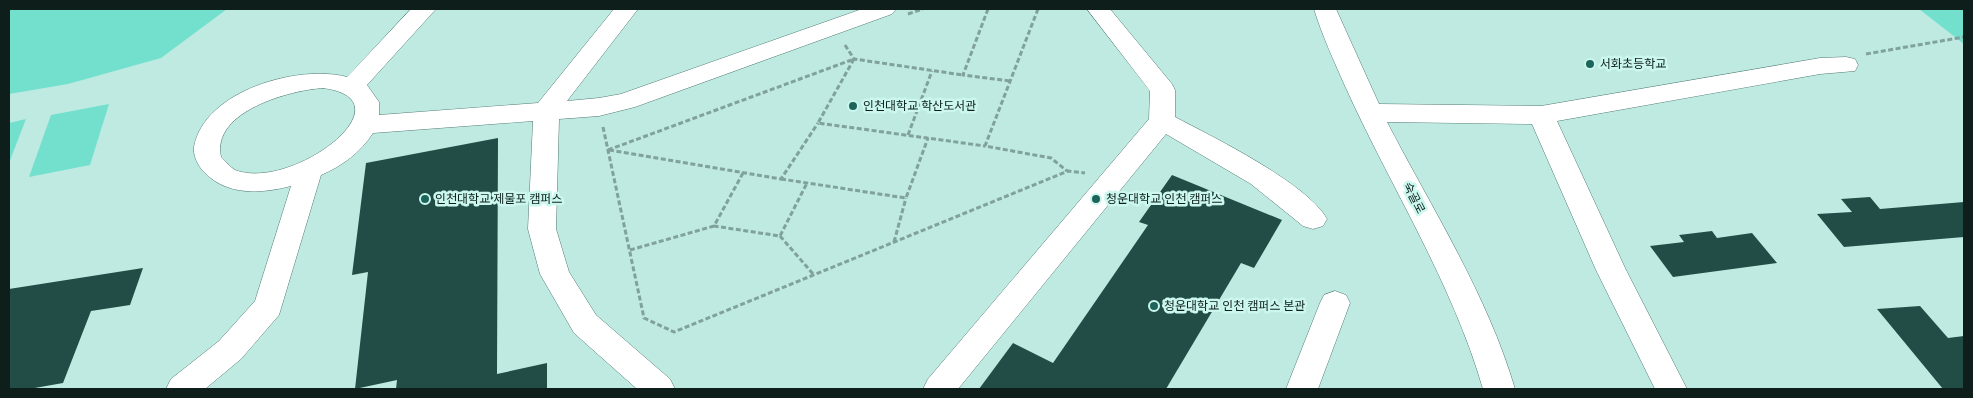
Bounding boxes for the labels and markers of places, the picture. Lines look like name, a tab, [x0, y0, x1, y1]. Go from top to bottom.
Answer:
place label: 서화초등학교	[1600, 57, 1666, 71]
marker: 서화초등학교	[1584, 58, 1596, 70]
place label: 인천대학교 학산도서관	[863, 99, 976, 113]
marker: 인천대학교 학산도서관	[847, 100, 859, 112]
place label: 인천대학교 제물포 캠퍼스	[435, 192, 562, 206]
place label: 청운대학교 인천 캠퍼스	[1106, 192, 1222, 206]
marker: 인천대학교 제물포 캠퍼스	[419, 193, 431, 205]
marker: 청운대학교 인천 캠퍼스	[1090, 193, 1102, 205]
place label: 청운대학교 인천 캠퍼스 본관	[1164, 299, 1305, 313]
marker: 청운대학교 인천 캠퍼스 본관	[1148, 300, 1160, 312]

